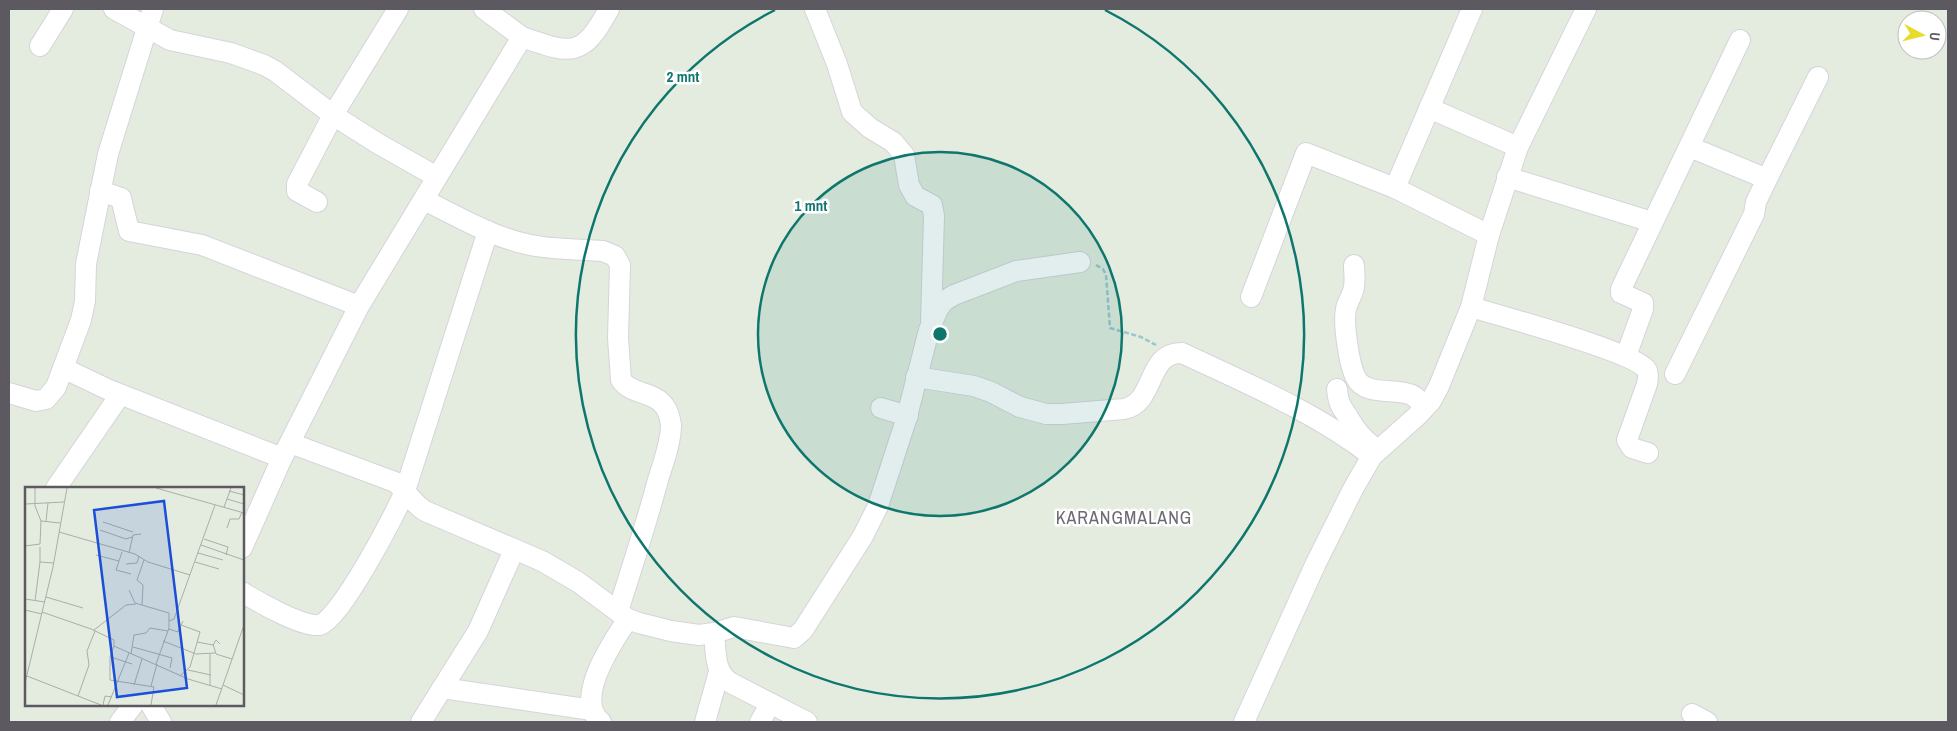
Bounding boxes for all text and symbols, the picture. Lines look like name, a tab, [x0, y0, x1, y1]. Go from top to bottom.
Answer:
north arrow	[1897, 10, 1947, 60]
text: U	[1925, 31, 1944, 42]
text: 2 mnt	[667, 66, 699, 87]
text: 1 mnt	[795, 195, 827, 216]
centre of rings	[931, 325, 949, 343]
inset map	[25, 487, 244, 706]
district label: KARANGMALANG	[1056, 505, 1192, 530]

